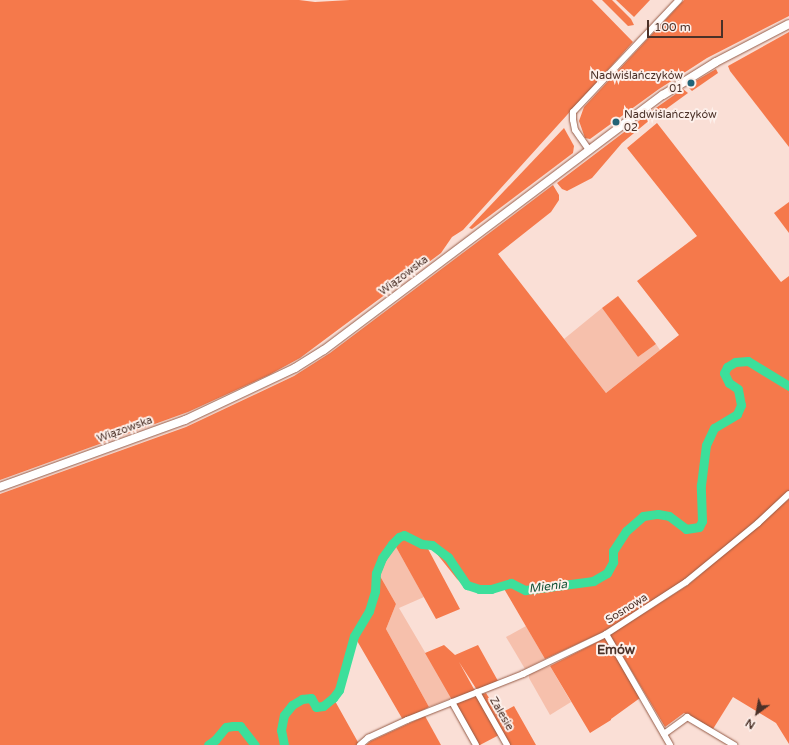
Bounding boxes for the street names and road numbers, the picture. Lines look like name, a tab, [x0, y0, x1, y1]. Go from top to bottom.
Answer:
street label: Wiązowska	[377, 253, 431, 299]
street label: Wiązowska	[95, 414, 155, 446]
street label: Sosnowa	[604, 591, 650, 627]
street label: Zalesie	[486, 695, 516, 733]

